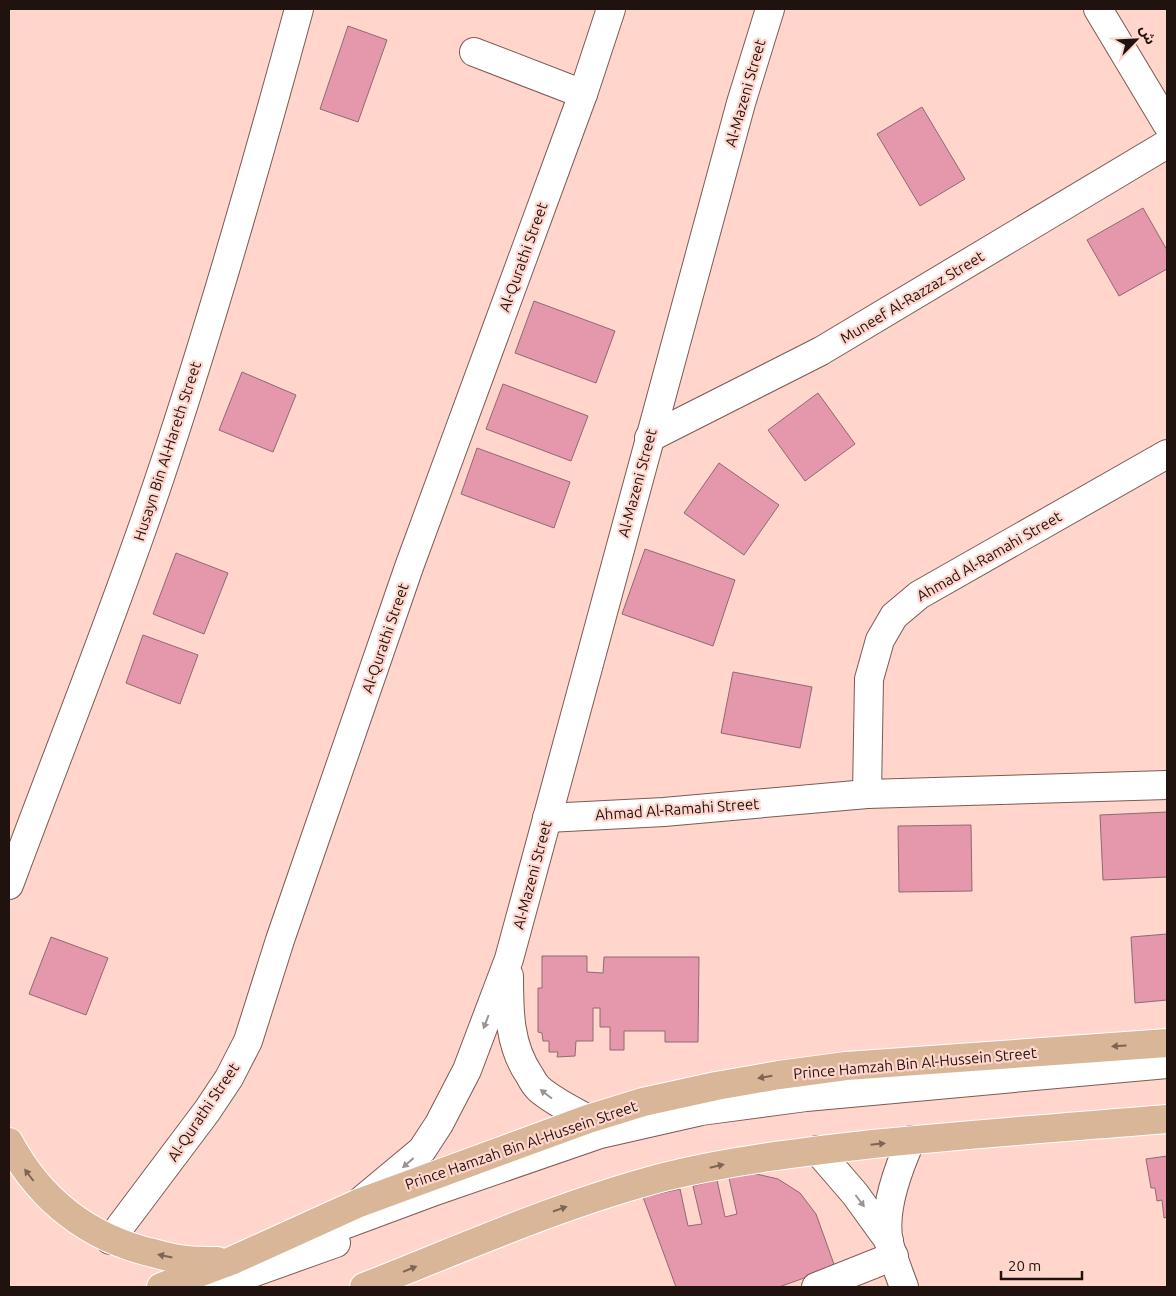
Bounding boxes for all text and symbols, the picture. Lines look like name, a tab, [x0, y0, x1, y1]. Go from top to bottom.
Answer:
north arrow	[1111, 15, 1161, 65]
text: ش	[1137, 23, 1159, 47]
street label: Al-Mazeni Street	[721, 37, 769, 149]
street label: Al-Qurathi Street	[495, 200, 551, 314]
street label: Muneef Al-Razzaz Street	[837, 247, 987, 347]
street label: Husayn Bin Al-Hareth Street	[130, 359, 204, 543]
street label: Al-Mazeni Street	[614, 427, 660, 539]
street label: Ahmad Al-Ramahi Street	[914, 507, 1065, 604]
street label: Al-Qurathi Street	[358, 581, 412, 695]
street label: Ahmad Al-Ramahi Street	[594, 795, 760, 823]
street label: Al-Mazeni Street	[509, 819, 555, 931]
one-way arrow	[481, 1014, 489, 1029]
one-way arrow	[1110, 1043, 1126, 1051]
street label: Prince Hamzah Bin Al-Hussein Street	[793, 1044, 1037, 1082]
street label: Al-Qurathi Street	[164, 1059, 242, 1164]
one-way arrow	[757, 1074, 773, 1082]
one-way arrow	[539, 1089, 553, 1099]
street label: Prince Hamzah Bin Al-Hussein Street	[403, 1097, 639, 1193]
one-way arrow	[870, 1140, 886, 1148]
one-way arrow	[402, 1157, 415, 1168]
one-way arrow	[710, 1162, 725, 1170]
one-way arrow	[24, 1169, 35, 1182]
one-way arrow	[855, 1194, 865, 1208]
one-way arrow	[553, 1205, 568, 1212]
scale bar	[1001, 1248, 1082, 1280]
one-way arrow	[157, 1252, 173, 1260]
text: 20 m	[1008, 1257, 1041, 1274]
one-way arrow	[403, 1265, 418, 1273]

